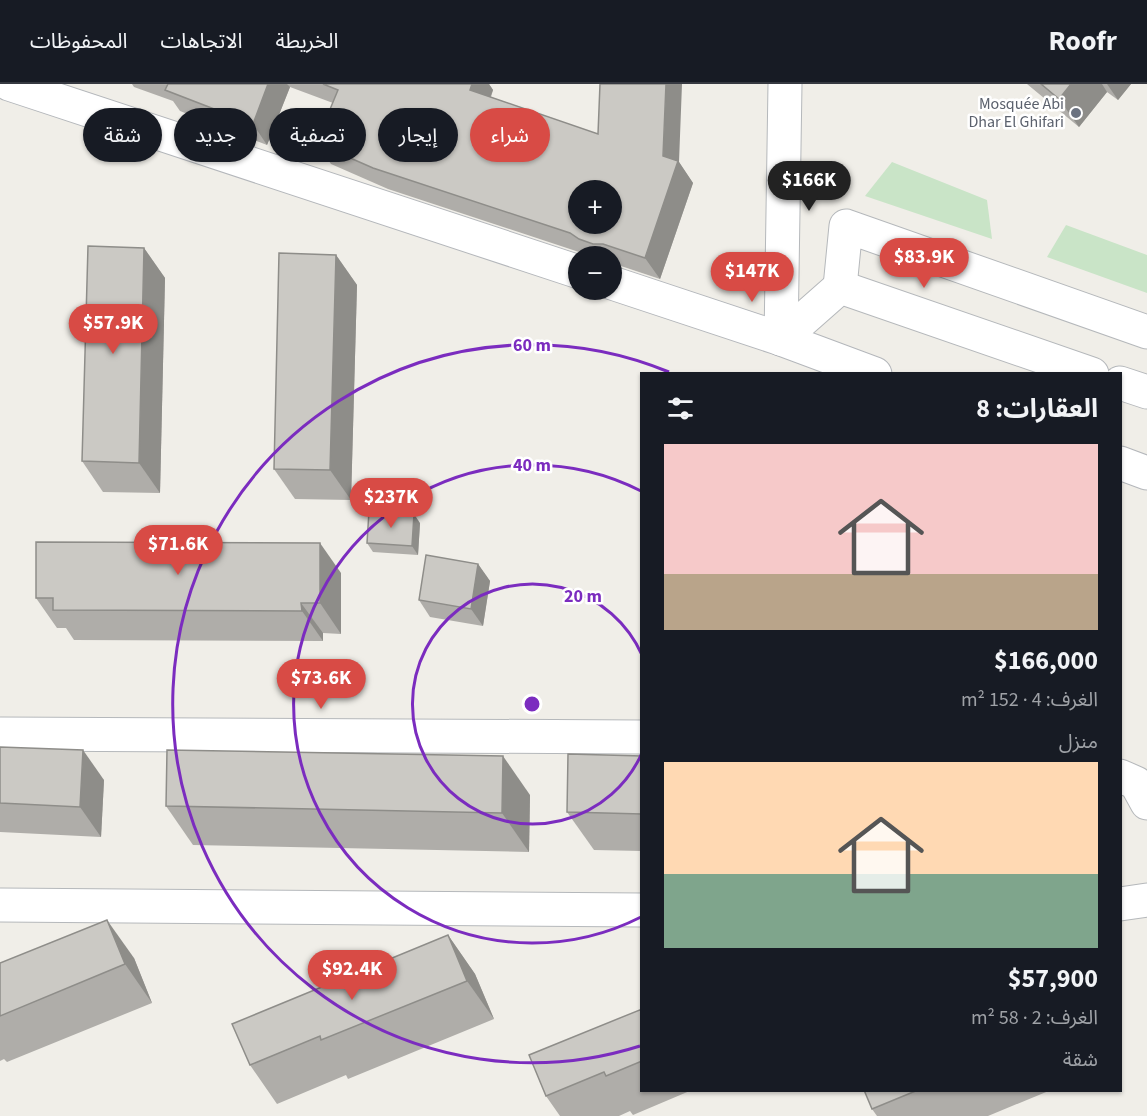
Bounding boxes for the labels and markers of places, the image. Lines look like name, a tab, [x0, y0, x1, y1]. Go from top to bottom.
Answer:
place label: Mosquée Abi Dhar El Ghifari	[969, 93, 1064, 133]
marker: Mosquée Abi Dhar El Ghifari	[1069, 106, 1083, 120]
pin: $166K	[767, 161, 851, 212]
pin: $83.9K	[875, 238, 973, 289]
pin: $147K	[710, 252, 794, 303]
pin: $57.9K	[64, 304, 162, 355]
pin: $237K	[349, 478, 433, 529]
pin: $71.6K	[129, 525, 227, 576]
pin: $73.6K	[272, 659, 370, 710]
centre of rings	[522, 694, 542, 714]
pin: $92.4K	[303, 950, 401, 1001]

